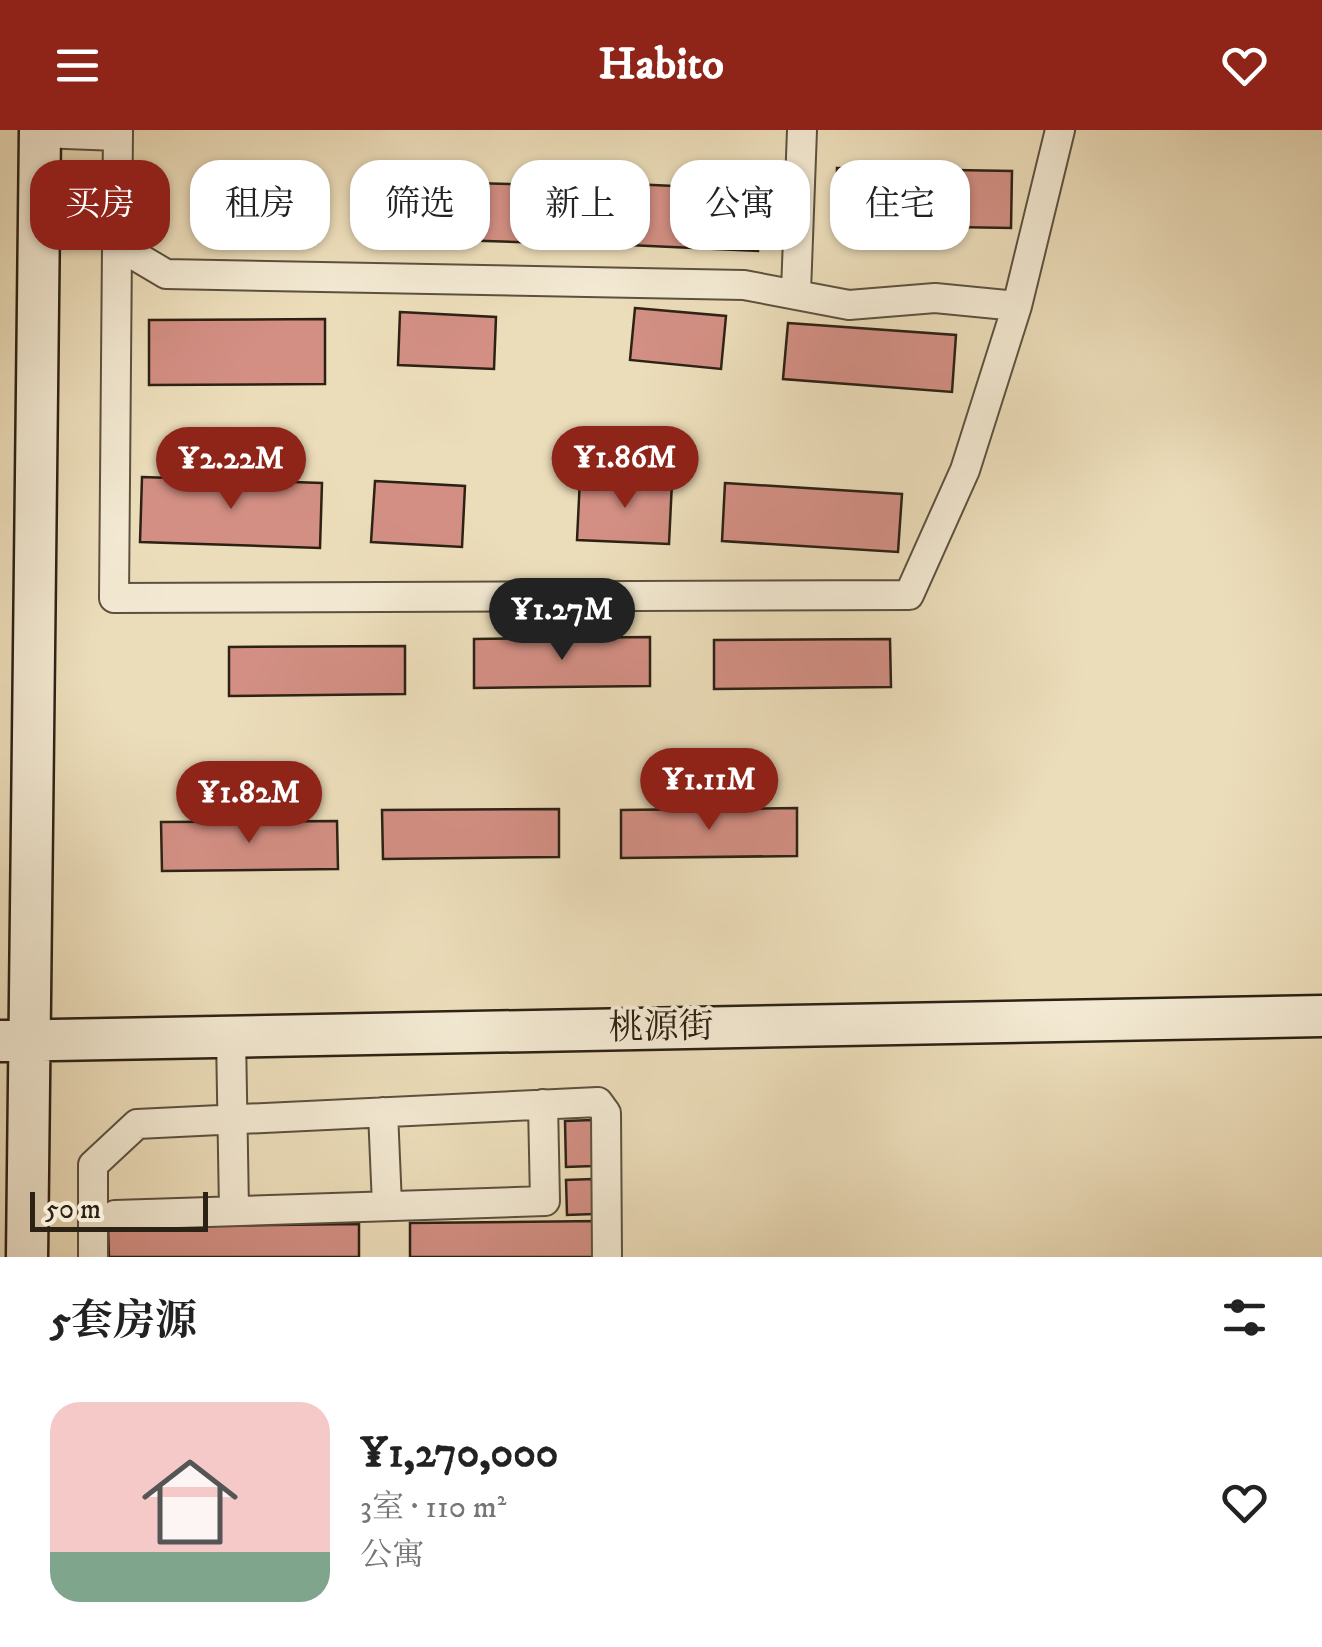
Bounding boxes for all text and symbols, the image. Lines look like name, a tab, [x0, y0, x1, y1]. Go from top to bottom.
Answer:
text: Habito	[598, 37, 724, 93]
icon: menu	[50, 38, 105, 93]
icon: heart	[1217, 38, 1272, 93]
chip: 买房	[30, 160, 170, 250]
chip: 租房	[190, 160, 330, 250]
chip: 筛选	[350, 160, 490, 250]
chip: 新上	[510, 160, 650, 250]
chip: 公寓	[670, 160, 810, 250]
chip: 住宅	[830, 160, 970, 250]
pin: ¥1.86M	[544, 426, 706, 511]
pin: ¥2.22M	[150, 427, 312, 512]
text: ¥1.86M	[574, 438, 676, 478]
text: ¥2.22M	[178, 439, 284, 479]
pin: ¥1.27M	[481, 578, 643, 663]
text: ¥1.27M	[511, 590, 613, 630]
pin: ¥1.11M	[628, 748, 790, 833]
text: ¥1.11M	[662, 760, 756, 800]
pin: ¥1.82M	[168, 761, 330, 846]
text: ¥1.82M	[198, 773, 300, 813]
street label: 桃源街	[608, 1005, 714, 1051]
scale bar	[30, 1187, 208, 1232]
text: 50 m	[45, 1192, 101, 1227]
icon: filters	[1217, 1290, 1272, 1345]
text: 5套房源	[50, 1296, 197, 1348]
text: ¥1,270,000	[360, 1428, 558, 1480]
icon: home	[130, 1442, 250, 1562]
icon: heart	[1217, 1475, 1272, 1530]
text: 3室 · 110 m²	[360, 1488, 506, 1528]
text: 公寓	[360, 1536, 424, 1576]

